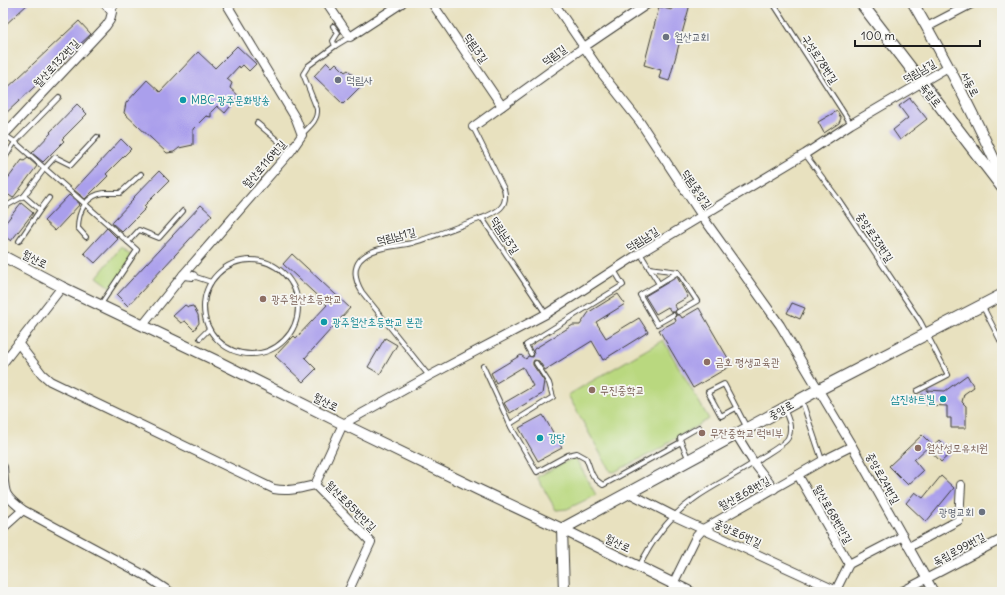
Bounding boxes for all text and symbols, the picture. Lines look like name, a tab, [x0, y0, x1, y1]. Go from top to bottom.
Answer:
scale bar	[855, 22, 980, 48]
text: 100 m	[861, 28, 895, 43]
street label: 덕림3길	[461, 30, 491, 66]
place label: 월산교회	[674, 30, 709, 44]
marker: 월산교회	[661, 32, 671, 42]
street label: 구성로78번길	[799, 32, 841, 86]
street label: 월산로132번길	[30, 36, 82, 90]
street label: 덕림길	[539, 41, 569, 68]
street label: 덕림남길	[900, 56, 938, 86]
street label: 서동로	[958, 69, 982, 99]
place label: 덕림사	[346, 73, 373, 87]
marker: 덕림사	[333, 75, 343, 85]
street label: 독립로	[917, 80, 945, 110]
place label: MBC 광주문화방송	[191, 93, 270, 107]
marker: MBC 광주문화방송	[178, 95, 188, 105]
street label: 월산로116번길	[239, 137, 289, 191]
street label: 덕림중앙길	[679, 167, 715, 211]
street label: 중앙로33번길	[853, 210, 897, 265]
street label: 덕림남3길	[488, 214, 522, 256]
street label: 덕림남1길	[375, 224, 417, 248]
street label: 덕림남길	[623, 224, 661, 254]
street label: 월산로	[20, 247, 50, 271]
place label: 광주월산초등학교	[271, 292, 342, 306]
marker: 광주월산초등학교	[258, 294, 268, 304]
place label: 광주월산초등학교 본관	[332, 315, 423, 329]
marker: 광주월산초등학교 본관	[319, 317, 329, 327]
place label: 금호 평생교육관	[715, 355, 780, 369]
marker: 금호 평생교육관	[702, 357, 712, 367]
place label: 무진중학교	[600, 383, 644, 397]
marker: 무진중학교	[587, 385, 597, 395]
street label: 월산로	[311, 390, 341, 414]
place label: 삼진하트빌	[891, 392, 935, 406]
marker: 삼진하트빌	[938, 394, 948, 404]
street label: 중앙로	[766, 397, 796, 423]
place label: 무잔중학교 럭비부	[710, 426, 784, 440]
marker: 무잔중학교 럭비부	[697, 428, 707, 438]
place label: 강당	[548, 431, 566, 445]
marker: 강당	[535, 433, 545, 443]
place label: 월산성모유치원	[926, 441, 988, 455]
marker: 월산성모유치원	[913, 443, 923, 453]
street label: 중앙로24번길	[863, 450, 903, 506]
street label: 월산로68번길	[716, 473, 772, 513]
street label: 월산로85번안길	[323, 478, 379, 534]
street label: 월산로68번안길	[810, 482, 856, 546]
place label: 광명교회	[939, 505, 974, 519]
marker: 광명교회	[977, 507, 987, 517]
street label: 중앙로6번길	[712, 516, 764, 550]
street label: 독립로99번길	[931, 529, 988, 569]
street label: 월산로	[603, 531, 633, 555]

